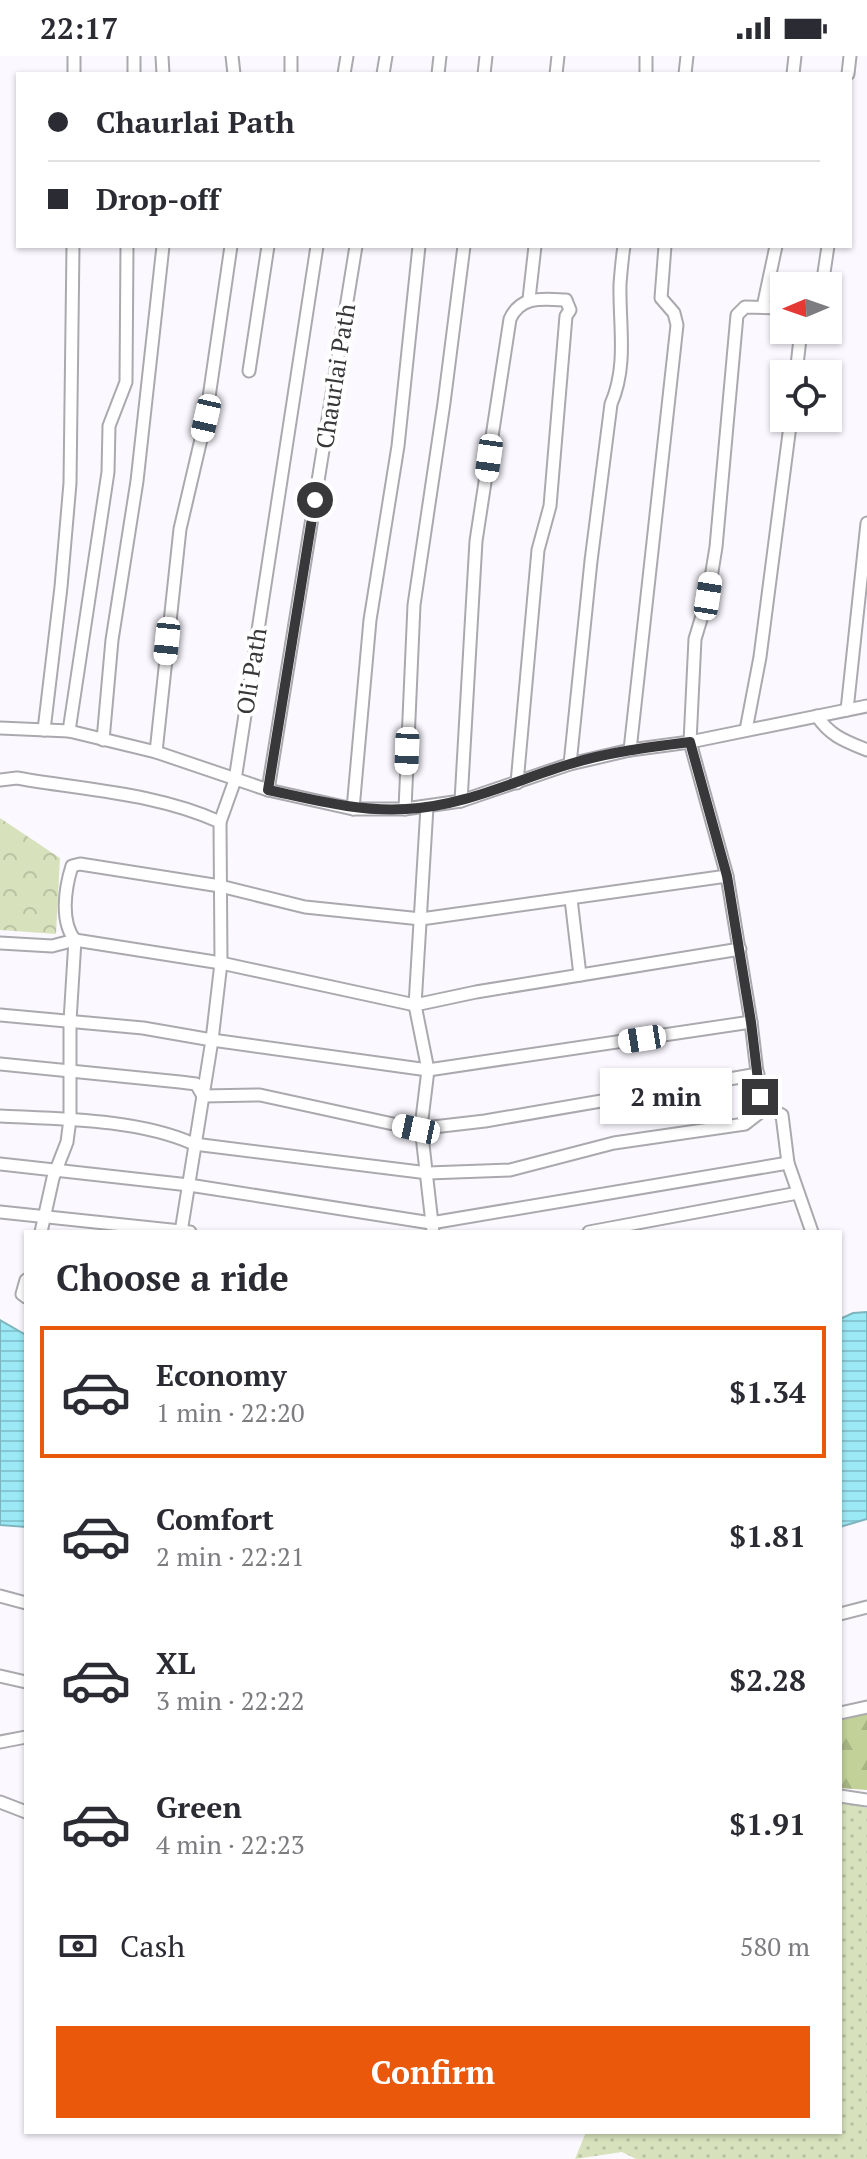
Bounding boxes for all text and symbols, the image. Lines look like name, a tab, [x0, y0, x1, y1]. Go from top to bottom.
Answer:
text: 22:17	[40, 8, 118, 48]
text: Chaurlai Path	[96, 102, 295, 142]
text: Drop-off	[96, 179, 220, 219]
north arrow	[770, 272, 842, 344]
map controls	[770, 272, 842, 432]
street label: Chaurlai Path	[308, 301, 362, 451]
button: locate	[770, 360, 842, 432]
car	[189, 392, 223, 444]
car	[474, 433, 504, 483]
route start	[297, 482, 333, 518]
car	[692, 570, 724, 622]
car	[153, 616, 181, 666]
street label: Oli Path	[228, 625, 274, 717]
car	[394, 727, 420, 775]
car	[616, 1023, 668, 1055]
callout: 2 min	[600, 1069, 732, 1125]
text: 2 min	[630, 1079, 702, 1113]
route end	[742, 1079, 778, 1115]
car	[390, 1112, 442, 1146]
text: Choose a ride	[56, 1254, 289, 1301]
text: Economy	[156, 1355, 287, 1395]
icon: car	[60, 1356, 132, 1428]
text: $1.34	[729, 1372, 806, 1412]
text: 1 min · 22:20	[156, 1395, 305, 1429]
text: Comfort	[156, 1499, 274, 1539]
icon: car	[60, 1500, 132, 1572]
text: $1.81	[729, 1516, 806, 1556]
text: 2 min · 22:21	[156, 1539, 305, 1573]
text: XL	[156, 1643, 195, 1683]
icon: car	[60, 1644, 132, 1716]
text: $2.28	[729, 1660, 806, 1700]
text: 3 min · 22:22	[156, 1683, 305, 1717]
text: Green	[156, 1787, 242, 1827]
icon: car	[60, 1788, 132, 1860]
text: $1.91	[729, 1804, 806, 1844]
text: 4 min · 22:23	[156, 1827, 305, 1861]
icon: cash	[56, 1924, 100, 1968]
text: Cash	[120, 1926, 185, 1966]
text: 580 m	[740, 1929, 810, 1963]
button: Confirm	[56, 2026, 810, 2118]

